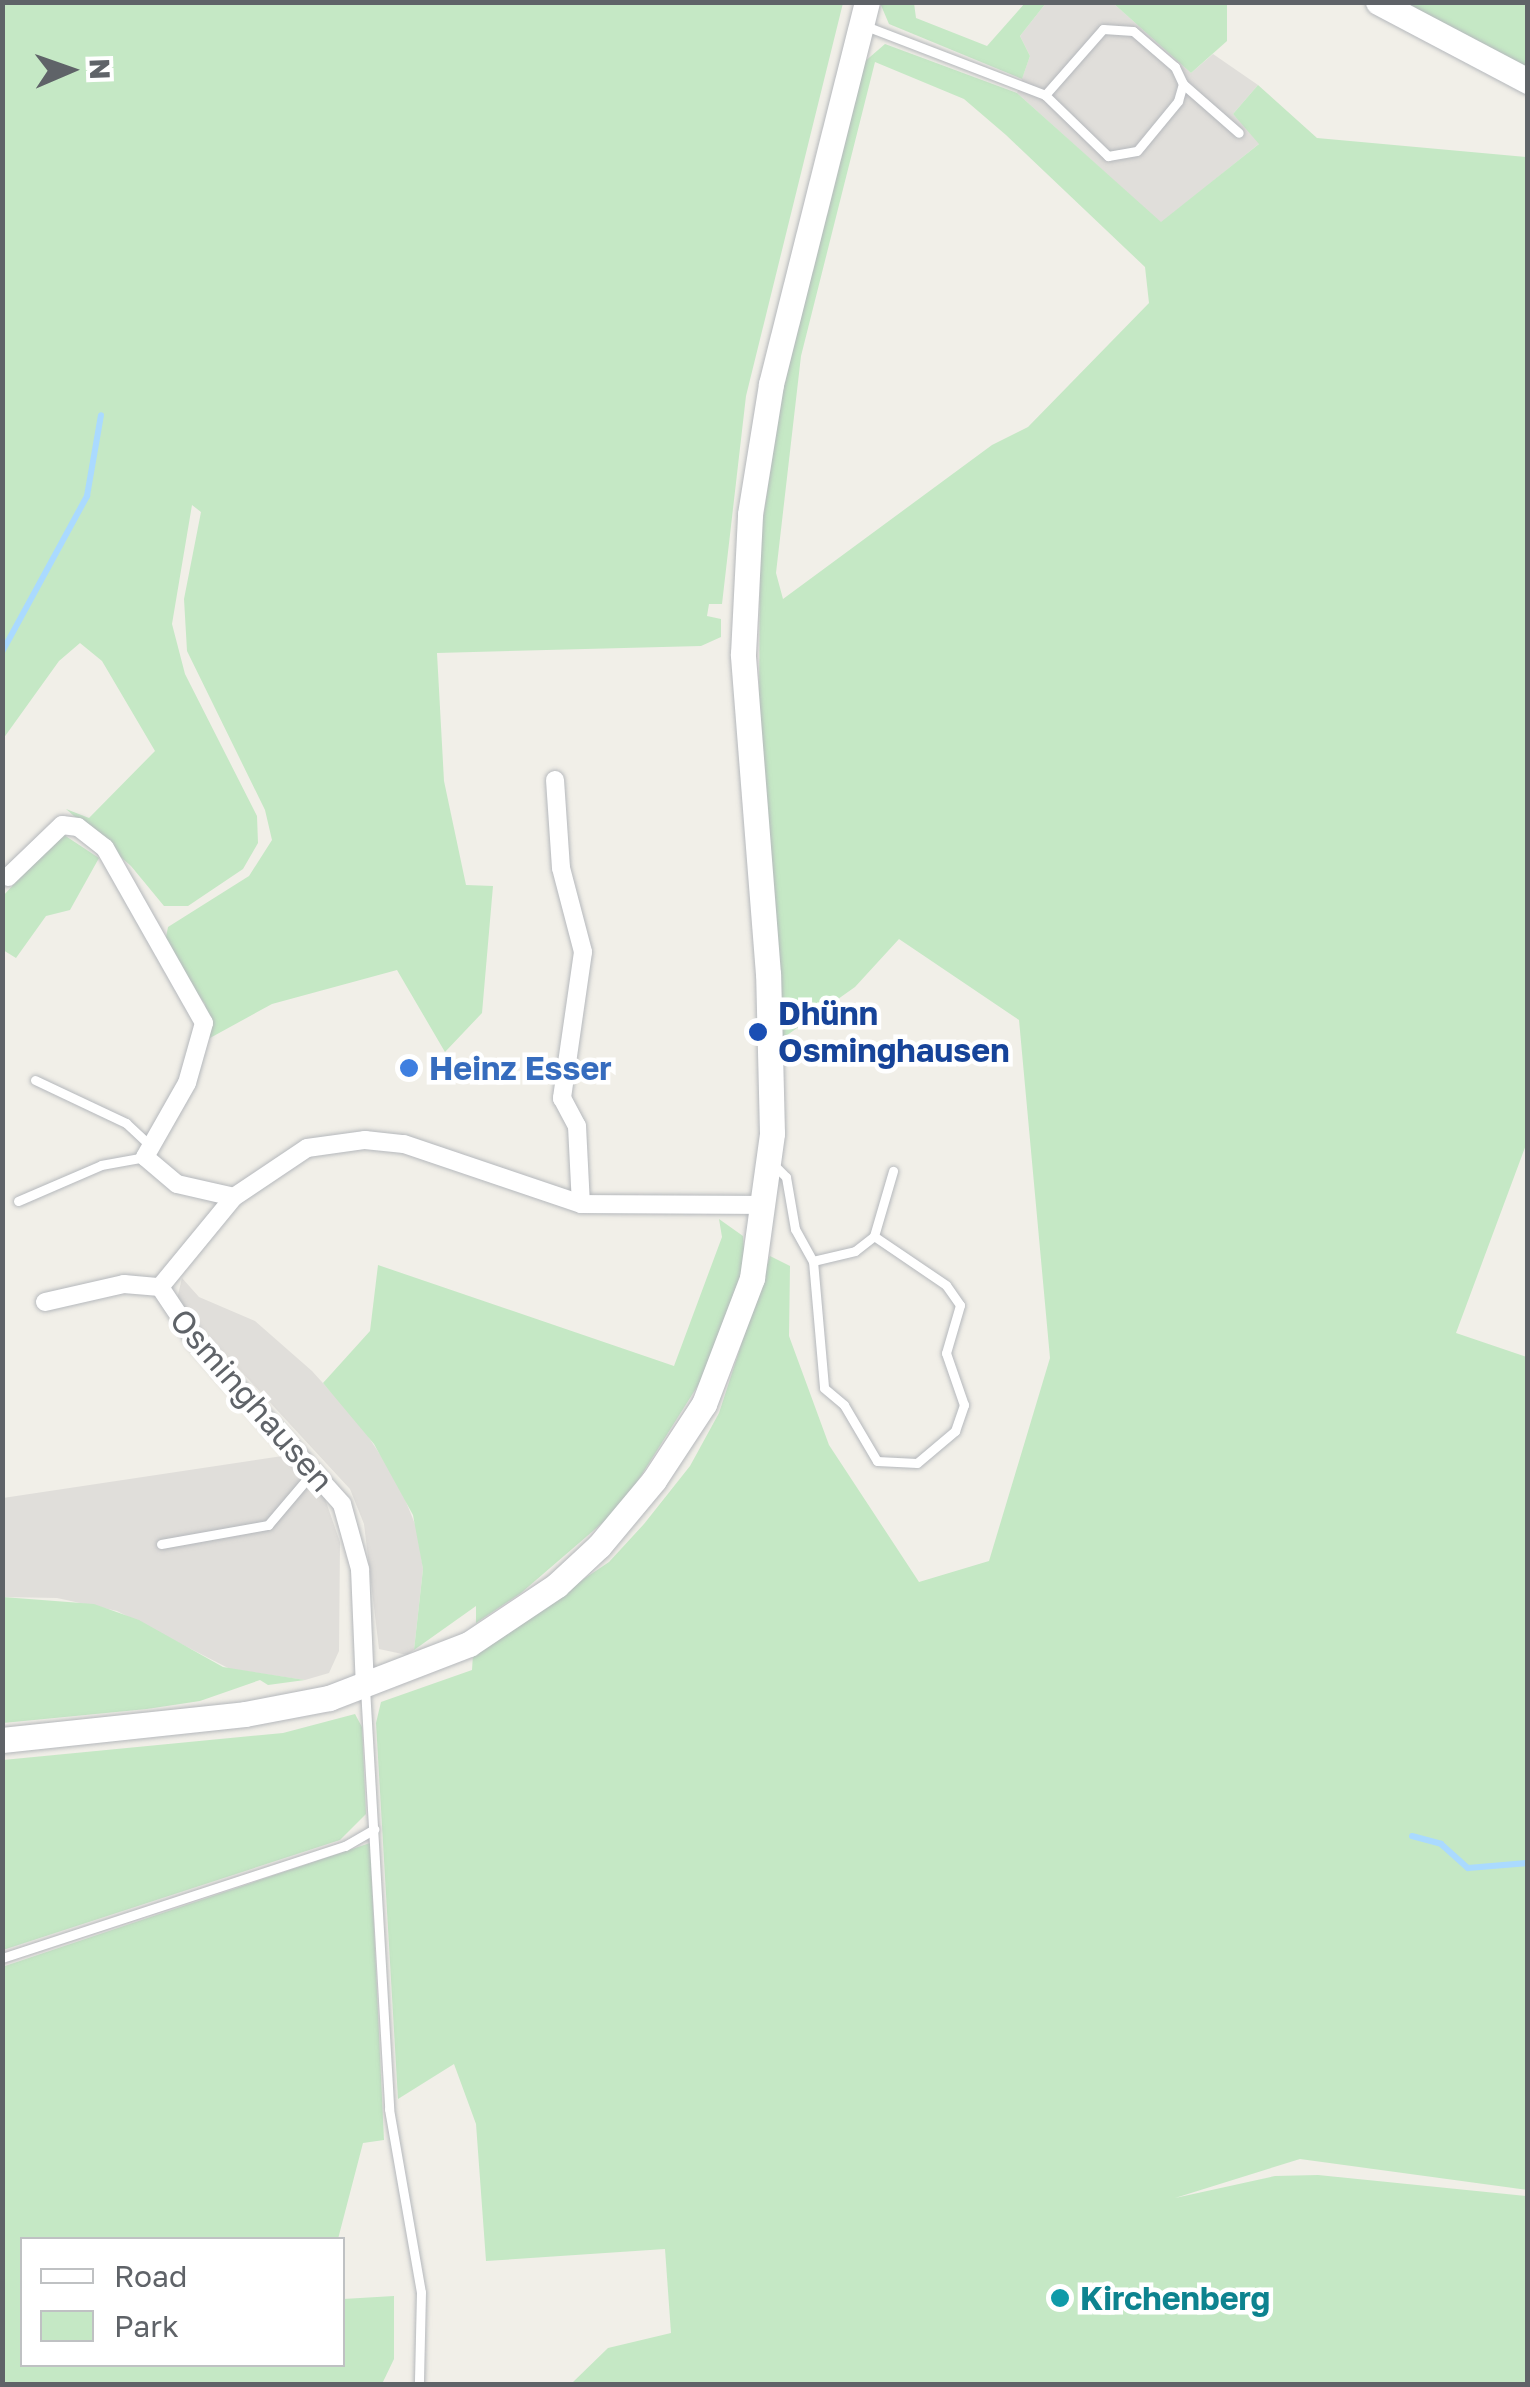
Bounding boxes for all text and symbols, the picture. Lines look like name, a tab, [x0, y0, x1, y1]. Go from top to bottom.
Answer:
north arrow	[20, 20, 120, 120]
text: N	[84, 58, 117, 80]
place label: Dhünn Osminghausen	[778, 995, 1009, 1070]
marker: Dhünn Osminghausen	[747, 1021, 769, 1043]
place label: Heinz Esser	[429, 1049, 612, 1087]
marker: Heinz Esser	[398, 1057, 420, 1079]
street label: Osminghausen	[162, 1301, 342, 1499]
legend	[20, 2237, 345, 2367]
text: Road	[114, 2258, 188, 2294]
place label: Kirchenberg	[1080, 2279, 1270, 2317]
marker: Kirchenberg	[1049, 2287, 1071, 2309]
text: Park	[114, 2308, 179, 2344]

